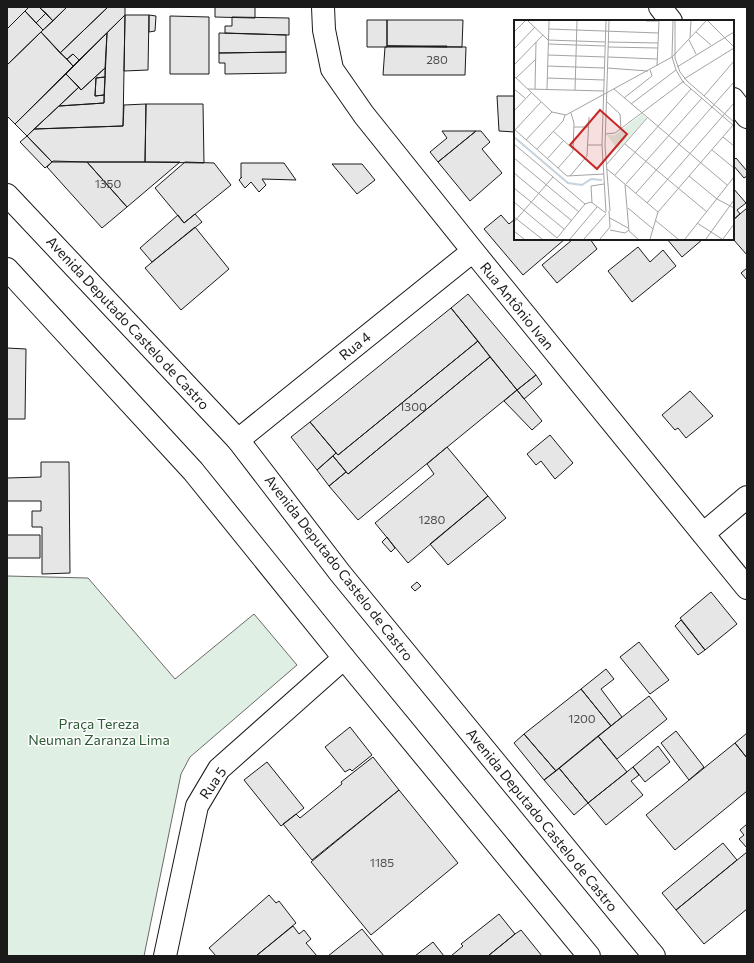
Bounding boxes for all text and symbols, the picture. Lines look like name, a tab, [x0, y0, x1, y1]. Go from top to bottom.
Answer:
inset map	[514, 20, 734, 240]
house number: 280	[426, 52, 448, 66]
house number: 1350	[95, 176, 122, 190]
street label: Avenida Deputado Castelo de Castro	[43, 232, 213, 413]
street label: Rua Antônio Ivan	[477, 258, 558, 353]
street label: Rua 4	[336, 327, 374, 363]
house number: 1300	[399, 399, 427, 413]
street label: Avenida Deputado Castelo de Castro	[262, 471, 417, 664]
house number: 1280	[419, 512, 446, 526]
house number: 1200	[568, 711, 596, 725]
park label: Praça Tereza Neuman Zaranza Lima	[28, 715, 170, 748]
street label: Avenida Deputado Castelo de Castro	[463, 725, 622, 915]
street label: Rua 5	[196, 763, 230, 802]
house number: 1185	[370, 855, 394, 869]

